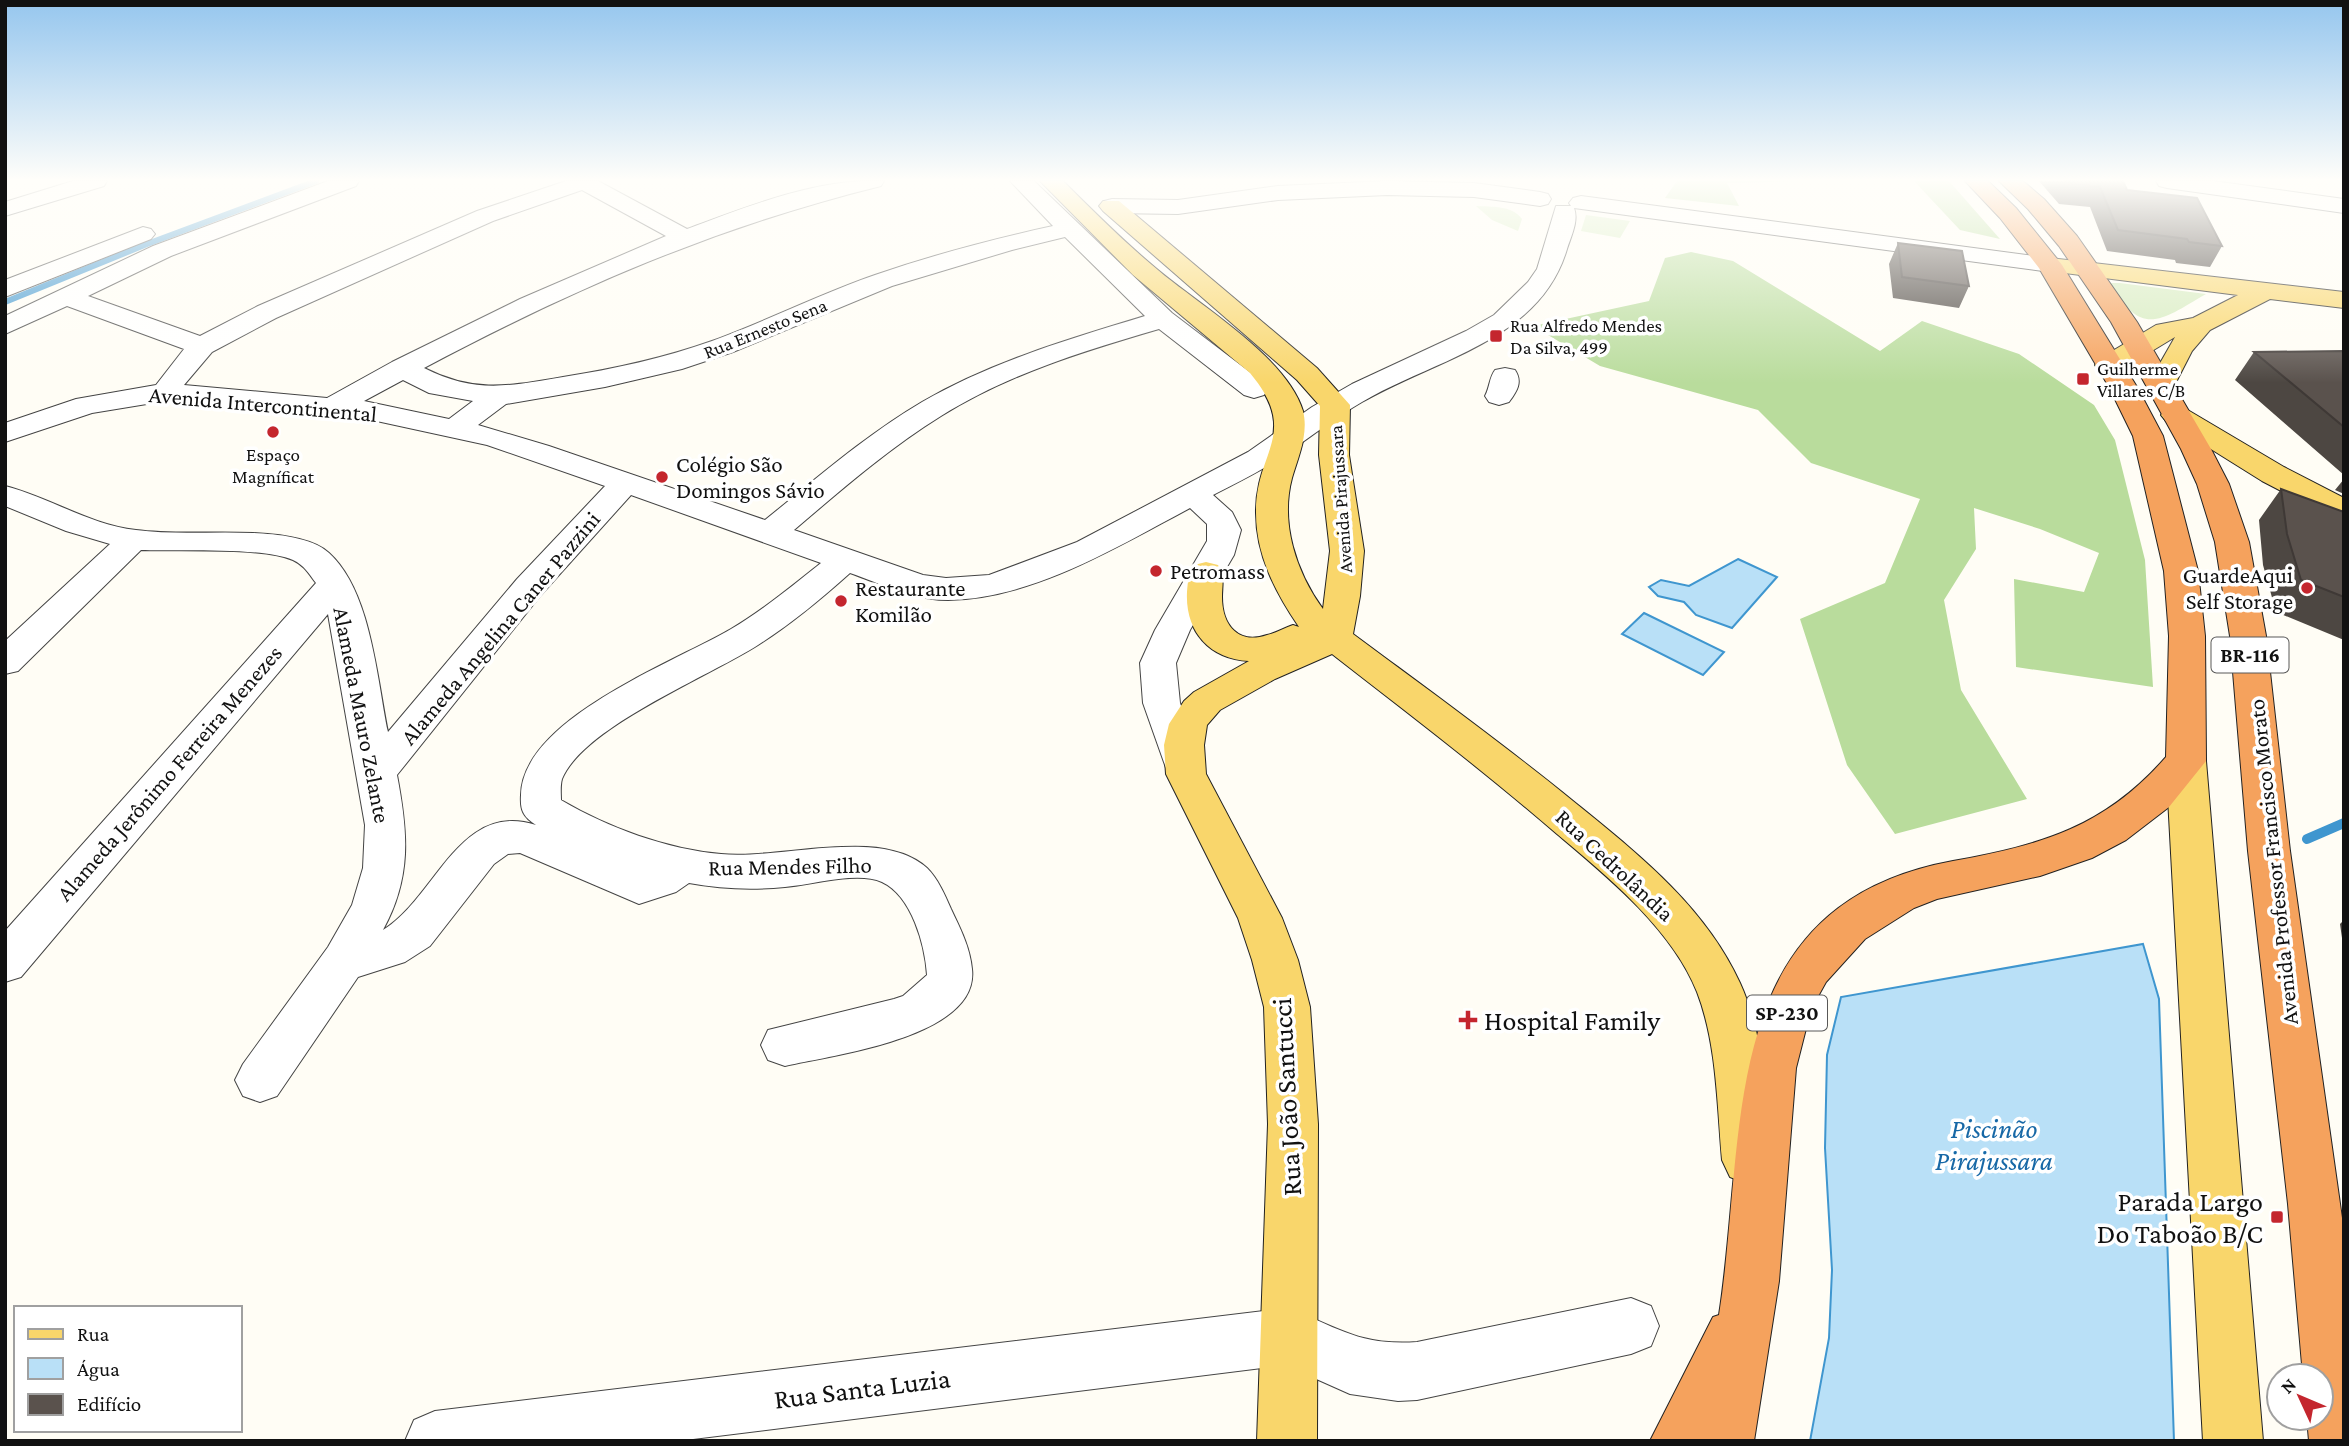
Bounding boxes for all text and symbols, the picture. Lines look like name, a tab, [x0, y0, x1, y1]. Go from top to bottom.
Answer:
street label: Rua Ernesto Sena	[700, 294, 830, 363]
place label: Rua Alfredo Mendes Da Silva, 499	[1510, 315, 1662, 358]
marker: Rua Alfredo Mendes Da Silva, 499	[1488, 328, 1504, 344]
place label: Guilherme Villares C/B	[2097, 358, 2185, 401]
marker: Guilherme Villares C/B	[2075, 371, 2091, 387]
street label: Avenida Intercontinental	[148, 381, 378, 427]
marker: Espaço Magníficat	[265, 424, 281, 440]
street label: Avenida Pirajussara	[1325, 424, 1357, 574]
place label: Espaço Magníficat	[232, 444, 315, 487]
place label: Colégio São Domingos Sávio	[676, 451, 825, 503]
marker: Colégio São Domingos Sávio	[654, 469, 670, 485]
street label: Alameda Angelina Caner Pazzini	[395, 506, 605, 750]
place label: Petromass	[1170, 558, 1265, 584]
place label: GuardeAqui Self Storage	[2183, 562, 2293, 614]
marker: Petromass	[1148, 563, 1164, 579]
place label: Restaurante Komilão	[855, 575, 965, 627]
marker: GuardeAqui Self Storage	[2299, 580, 2315, 596]
marker: Restaurante Komilão	[833, 593, 849, 609]
street label: Alameda Mauro Zelante	[328, 605, 396, 825]
road number: BR-116	[2212, 638, 2288, 672]
street label: Alameda Jerônimo Ferreira Menezes	[51, 640, 287, 906]
street label: Avenida Professor Francisco Morato	[2243, 698, 2303, 1026]
street label: Rua Cedrolândia	[1550, 804, 1680, 927]
street label: Rua Mendes Filho	[708, 852, 872, 880]
road number: SP-230	[1747, 996, 1827, 1030]
street label: Rua João Santucci	[1266, 997, 1307, 1197]
place label: Hospital Family	[1484, 1005, 1661, 1036]
marker: Hospital Family	[1458, 1010, 1478, 1030]
water label: Piscinão Pirajussara	[1935, 1113, 2053, 1177]
place label: Parada Largo Do Taboão B/C	[2097, 1186, 2263, 1249]
marker: Parada Largo Do Taboão B/C	[2269, 1209, 2285, 1225]
legend	[14, 1306, 242, 1432]
text: Rua	[77, 1322, 110, 1346]
text: Água	[77, 1357, 120, 1381]
street label: Rua Santa Luzia	[772, 1362, 952, 1415]
north arrow	[2265, 1362, 2335, 1432]
text: N	[2276, 1374, 2300, 1397]
text: Edifício	[77, 1392, 141, 1416]

